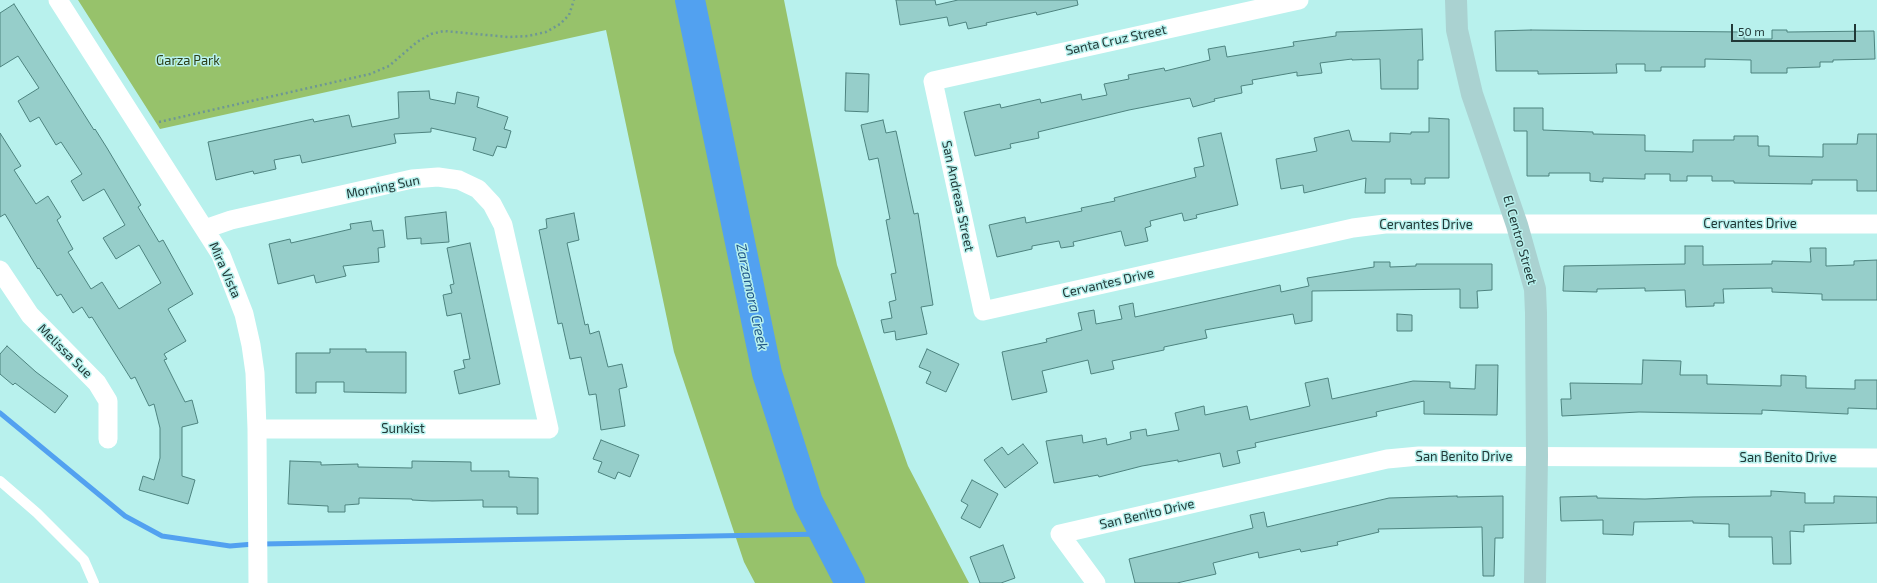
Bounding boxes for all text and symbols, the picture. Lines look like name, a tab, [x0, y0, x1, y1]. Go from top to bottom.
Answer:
scale bar	[1733, 16, 1858, 42]
street label: Santa Cruz Street	[1064, 22, 1168, 58]
text: 50 m	[1738, 24, 1765, 38]
park label: Garza Park	[156, 53, 220, 69]
street label: San Andreas Street	[939, 139, 977, 253]
street label: Morning Sun	[345, 172, 421, 202]
street label: El Centro Street	[1500, 193, 1540, 287]
street label: Cervantes Drive	[1703, 216, 1797, 232]
street label: Cervantes Drive	[1379, 217, 1473, 233]
street label: Mira Vista	[206, 240, 244, 300]
water label: Zarzamora Creek	[732, 242, 772, 352]
street label: Cervantes Drive	[1061, 265, 1155, 301]
street label: Melissa Sue	[35, 321, 95, 381]
street label: Sunkist	[381, 421, 425, 437]
street label: San Benito Drive	[1416, 449, 1512, 465]
street label: San Benito Drive	[1740, 450, 1836, 466]
street label: San Benito Drive	[1098, 496, 1196, 532]

